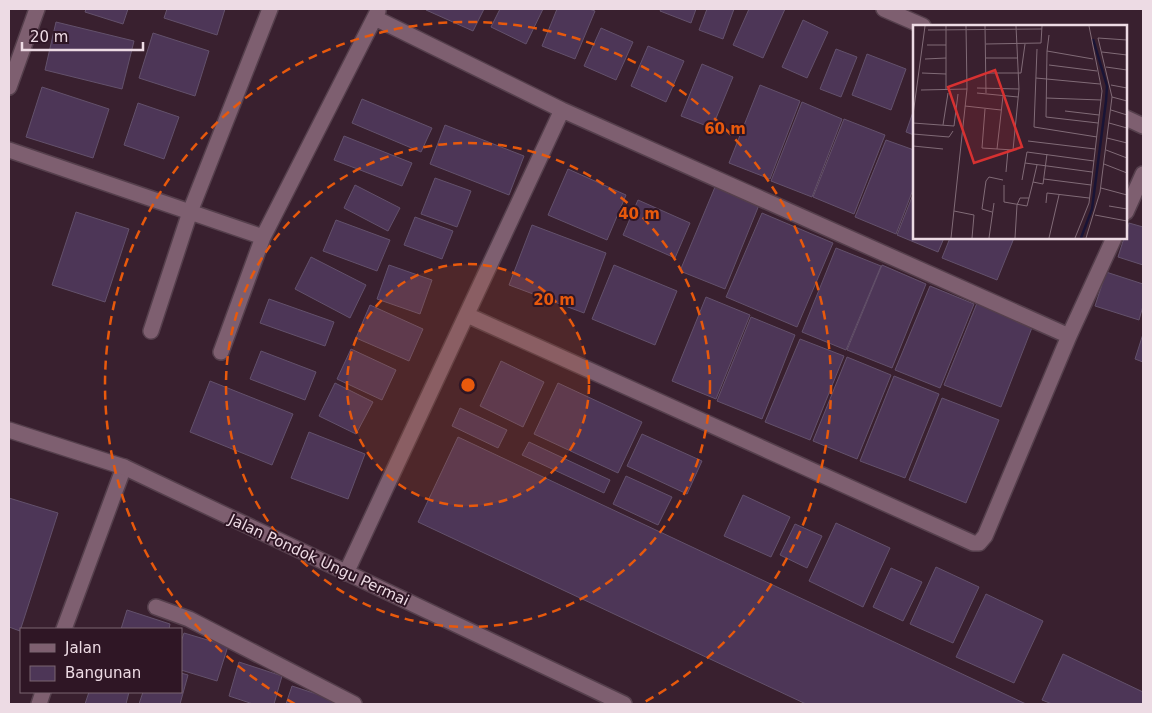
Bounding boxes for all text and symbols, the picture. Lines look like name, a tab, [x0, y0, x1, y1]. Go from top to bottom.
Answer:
scale bar	[22, 20, 144, 52]
inset map	[913, 25, 1127, 239]
text: 20 m	[30, 28, 68, 46]
text: 60 m	[704, 120, 746, 138]
text: 40 m	[618, 205, 660, 223]
text: 20 m	[533, 291, 575, 309]
centre of rings	[459, 376, 477, 394]
street label: Jalan Pondok Ungu Permai	[225, 510, 412, 610]
legend	[20, 628, 182, 693]
text: Jalan	[64, 639, 101, 657]
text: Bangunan	[65, 664, 141, 682]

